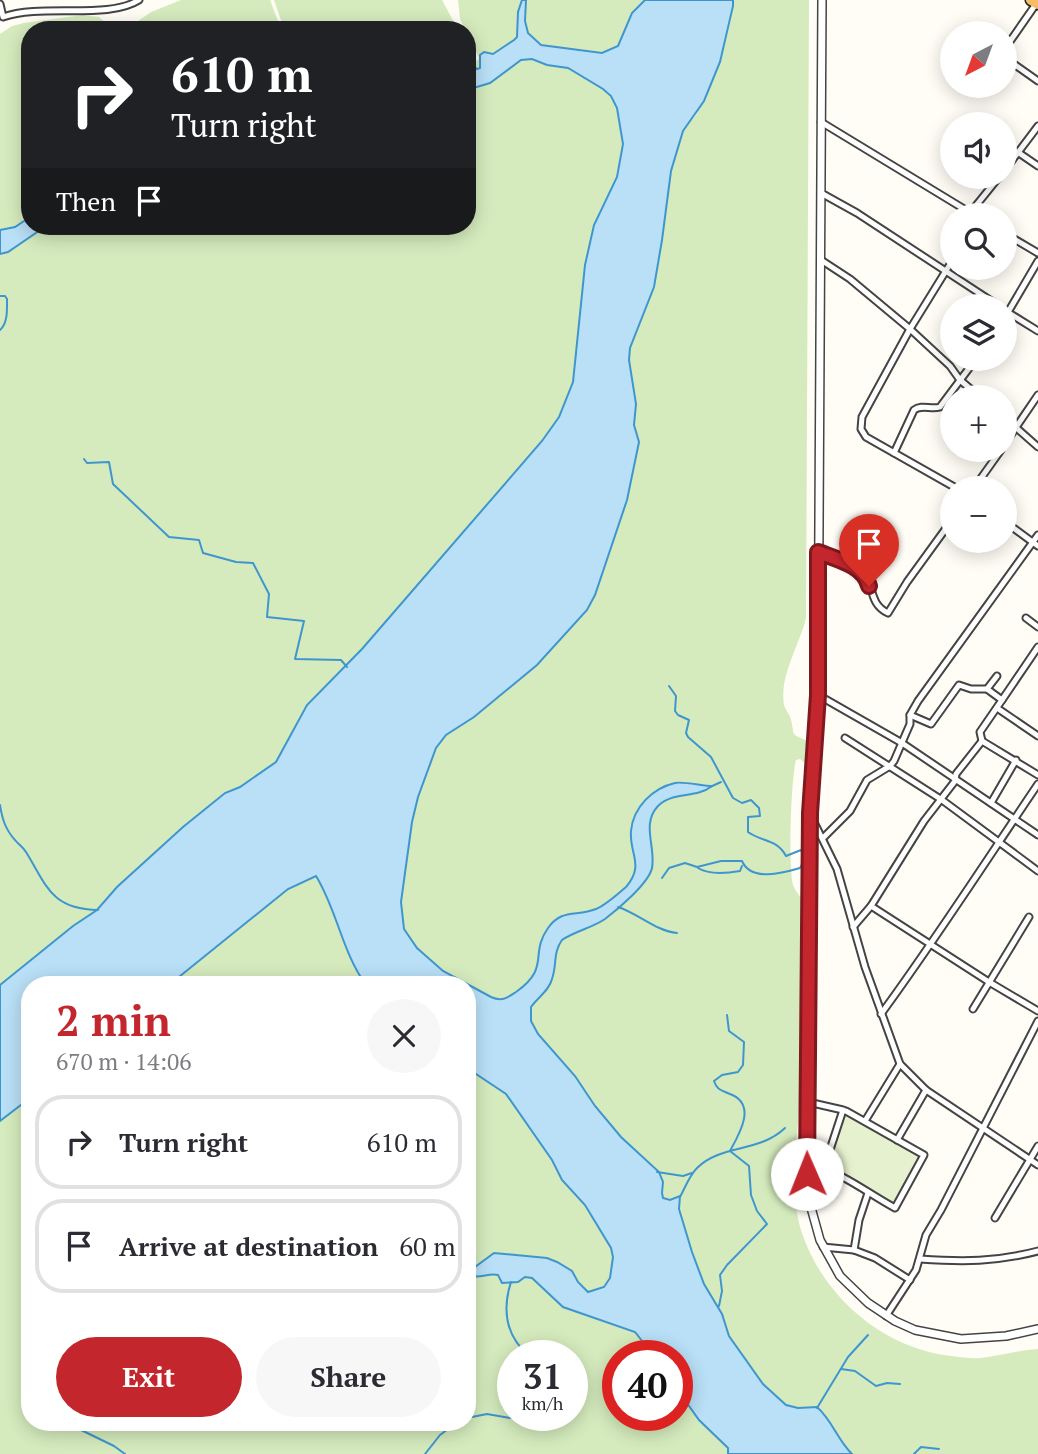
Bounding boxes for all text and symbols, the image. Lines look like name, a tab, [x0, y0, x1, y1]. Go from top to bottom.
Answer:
north arrow	[940, 21, 1017, 98]
map controls	[940, 21, 1017, 553]
text: 610 m	[171, 41, 313, 106]
icon: right	[56, 49, 147, 140]
text: Turn right	[171, 104, 317, 146]
button: sound	[940, 112, 1017, 189]
icon: arrive	[130, 182, 168, 220]
text: Then	[56, 184, 116, 218]
button: search	[940, 203, 1017, 280]
button: layers	[940, 294, 1017, 371]
button: +	[940, 385, 1017, 462]
button: −	[940, 476, 1017, 553]
pin	[839, 514, 899, 586]
icon: arrive	[850, 525, 888, 563]
text: 2 min	[56, 992, 171, 1048]
button: close	[367, 999, 441, 1073]
text: 670 m · 14:06	[56, 1046, 191, 1077]
icon: right	[60, 1123, 98, 1161]
text: Turn right	[119, 1125, 248, 1159]
text: 610 m	[367, 1125, 437, 1159]
position arrow	[770, 1137, 844, 1211]
icon: arrive	[60, 1227, 98, 1265]
text: Arrive at destination	[119, 1229, 378, 1263]
text: 60 m	[399, 1229, 456, 1263]
button: Exit	[56, 1337, 242, 1417]
button: Share	[256, 1337, 441, 1417]
speed limit sign: 40	[602, 1340, 693, 1431]
text: 31	[523, 1353, 562, 1399]
text: km/h	[522, 1391, 563, 1415]

